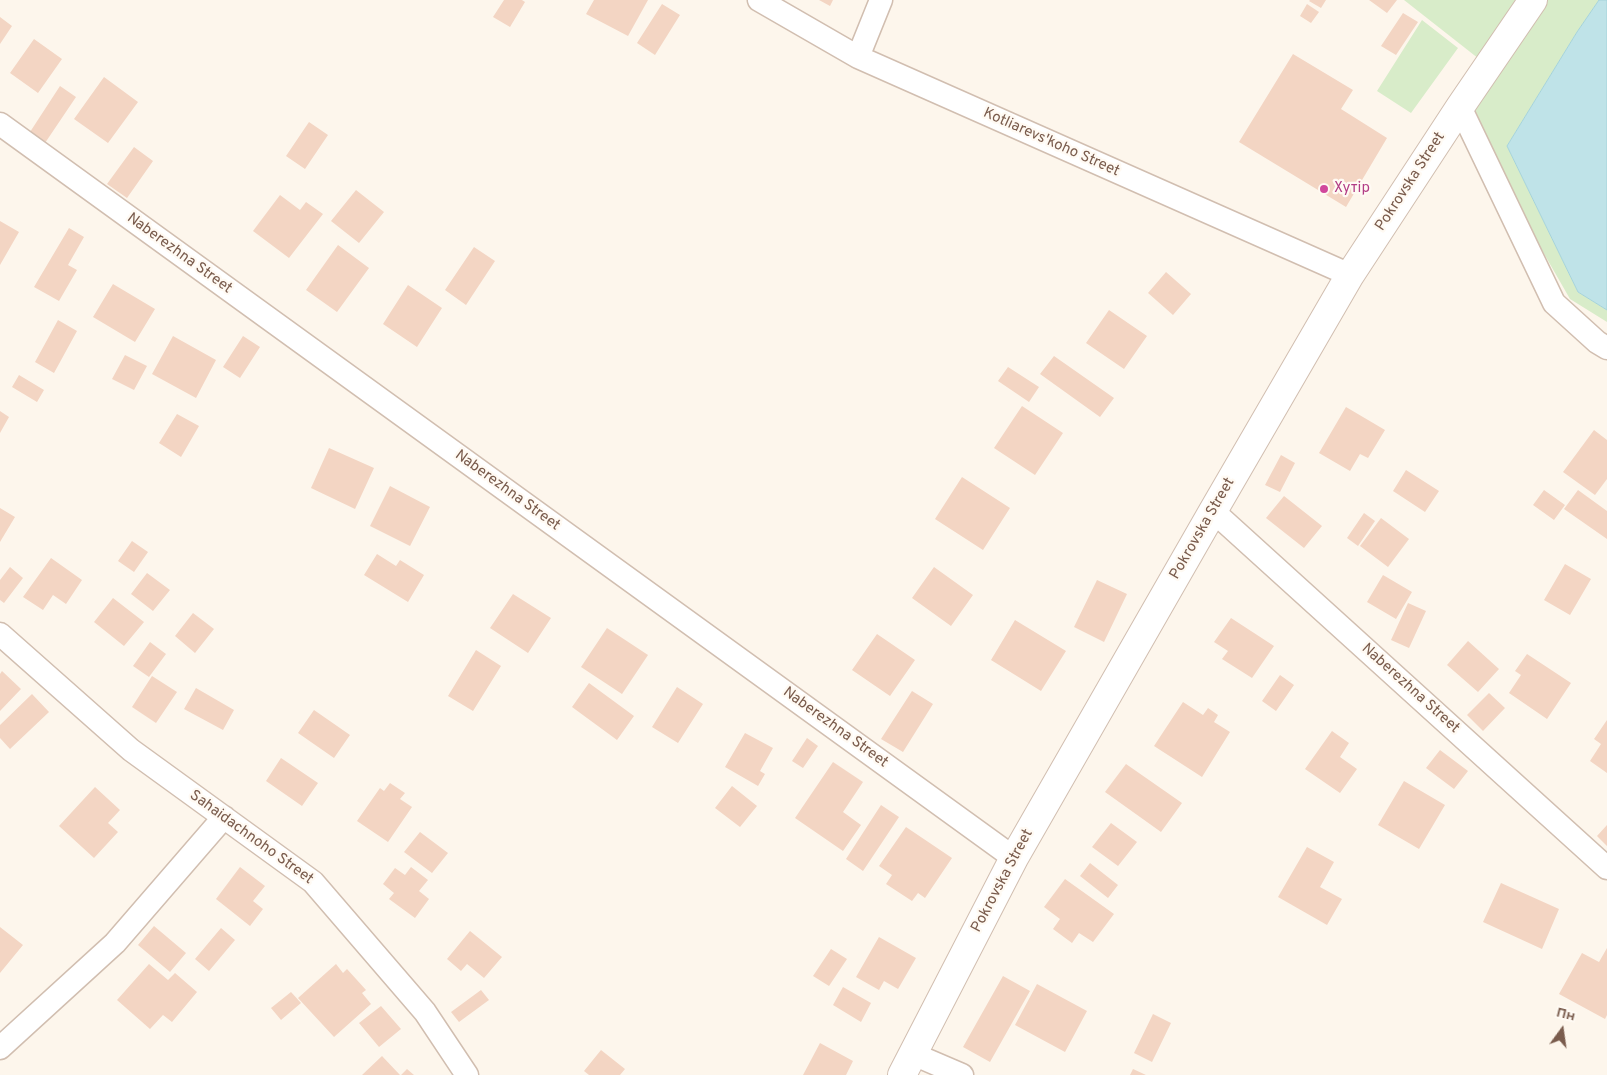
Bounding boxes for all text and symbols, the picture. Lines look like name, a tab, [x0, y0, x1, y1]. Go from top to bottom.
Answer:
street label: Kotliarevs'koho Street	[980, 105, 1122, 181]
street label: Pokrovska Street	[1372, 129, 1450, 235]
place label: Хутір	[1334, 180, 1370, 198]
marker: Хутір	[1318, 183, 1330, 195]
street label: Naberezhna Street	[123, 210, 235, 298]
street label: Naberezhna Street	[451, 447, 563, 535]
street label: Pokrovska Street	[1167, 475, 1239, 583]
street label: Naberezhna Street	[1357, 640, 1463, 738]
street label: Naberezhna Street	[779, 684, 891, 772]
street label: Sahaidachnoho Street	[186, 787, 316, 889]
street label: Pokrovska Street	[968, 826, 1038, 936]
text: Пн	[1555, 1004, 1577, 1025]
north arrow	[1537, 1005, 1587, 1055]

